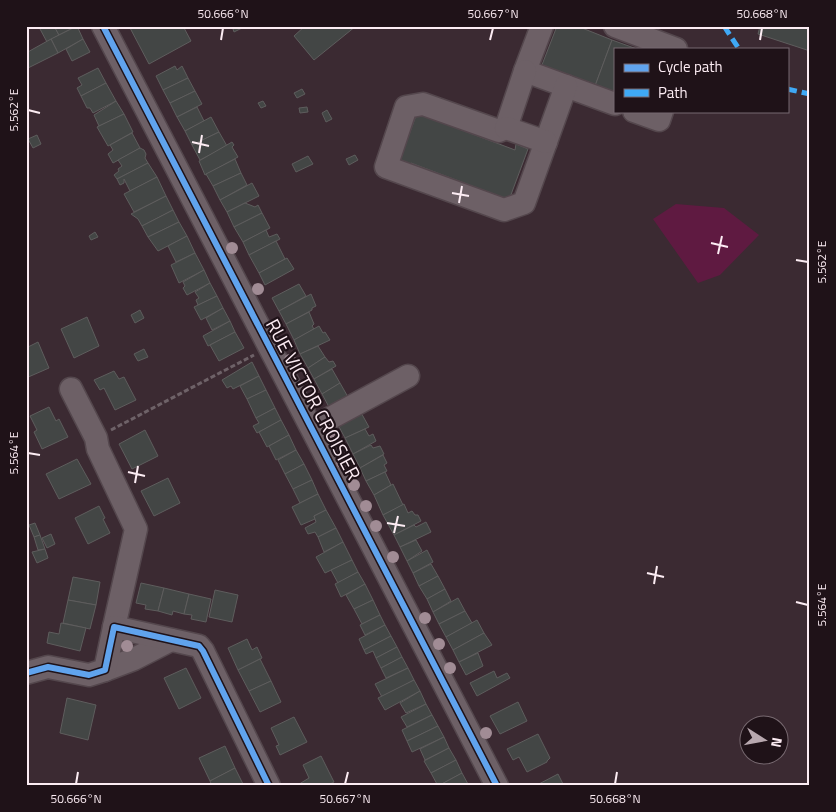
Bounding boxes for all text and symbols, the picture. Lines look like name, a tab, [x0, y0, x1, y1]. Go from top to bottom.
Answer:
text: 50.666°N	[197, 4, 249, 23]
text: 50.667°N	[467, 4, 519, 23]
text: 50.668°N	[736, 4, 788, 23]
legend	[614, 48, 788, 112]
text: Cycle path	[658, 55, 723, 78]
text: Path	[658, 81, 688, 104]
text: 5.562°E	[4, 88, 23, 131]
text: 5.562°E	[812, 240, 831, 283]
street label: RUE VICTOR CROISIER	[259, 313, 369, 485]
text: 5.564°E	[4, 431, 23, 474]
text: 5.564°E	[812, 583, 831, 626]
north arrow	[738, 714, 788, 764]
text: N	[766, 736, 788, 749]
text: 50.666°N	[50, 789, 102, 808]
text: 50.667°N	[319, 789, 371, 808]
text: 50.668°N	[589, 789, 641, 808]

